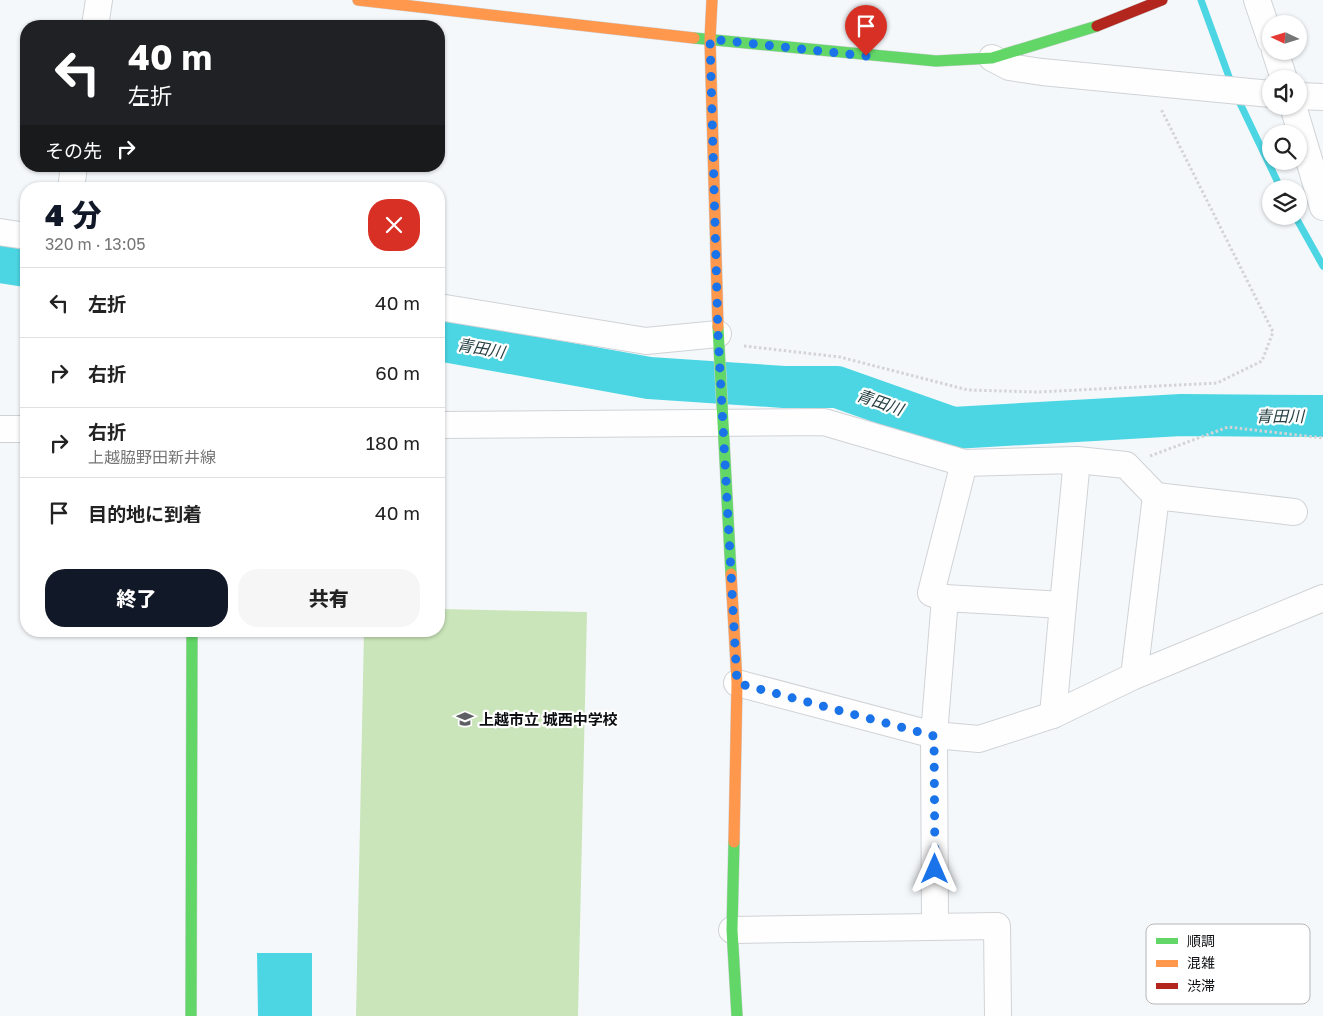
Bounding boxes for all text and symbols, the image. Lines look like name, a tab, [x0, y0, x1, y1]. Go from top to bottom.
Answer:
pin	[845, 5, 887, 56]
icon: arrive	[852, 12, 880, 40]
north arrow	[1262, 15, 1308, 60]
map controls	[1262, 15, 1307, 225]
text: 40 m	[128, 36, 212, 78]
icon: left	[45, 40, 110, 105]
button: sound	[1262, 70, 1307, 115]
text: 左折	[128, 82, 172, 109]
button: search	[1262, 125, 1307, 170]
icon: right	[112, 135, 140, 163]
text: その先	[45, 139, 102, 162]
button: layers	[1262, 180, 1307, 225]
text: 4 分	[45, 197, 102, 233]
button: close	[368, 199, 420, 251]
text: 320 m · 13:05	[45, 234, 146, 254]
icon: left	[45, 289, 73, 317]
text: 40 m	[375, 291, 420, 314]
text: 左折	[88, 292, 126, 315]
water label: 青田川	[456, 334, 508, 362]
icon: right	[45, 359, 73, 387]
text: 60 m	[375, 361, 420, 384]
text: 右折	[88, 362, 126, 385]
water label: 青田川	[854, 385, 908, 420]
water label: 青田川	[1256, 406, 1306, 426]
text: 右折	[88, 420, 126, 443]
icon: right	[45, 429, 73, 457]
text: 180 m	[366, 431, 420, 454]
text: 上越脇野田新井線	[88, 447, 216, 467]
icon: arrive	[45, 499, 73, 527]
text: 40 m	[375, 501, 420, 524]
text: 目的地に到着	[88, 502, 202, 525]
button: 終了	[45, 569, 228, 627]
button: 共有	[238, 569, 420, 627]
school or university icon: 上越市立 城西中学校	[455, 709, 475, 729]
place label: 上越市立 城西中学校	[479, 710, 618, 728]
position arrow	[908, 842, 960, 894]
legend	[1146, 924, 1310, 1004]
text: 順調	[1187, 932, 1215, 949]
text: 混雑	[1187, 954, 1215, 971]
text: 渋滞	[1187, 977, 1215, 994]

